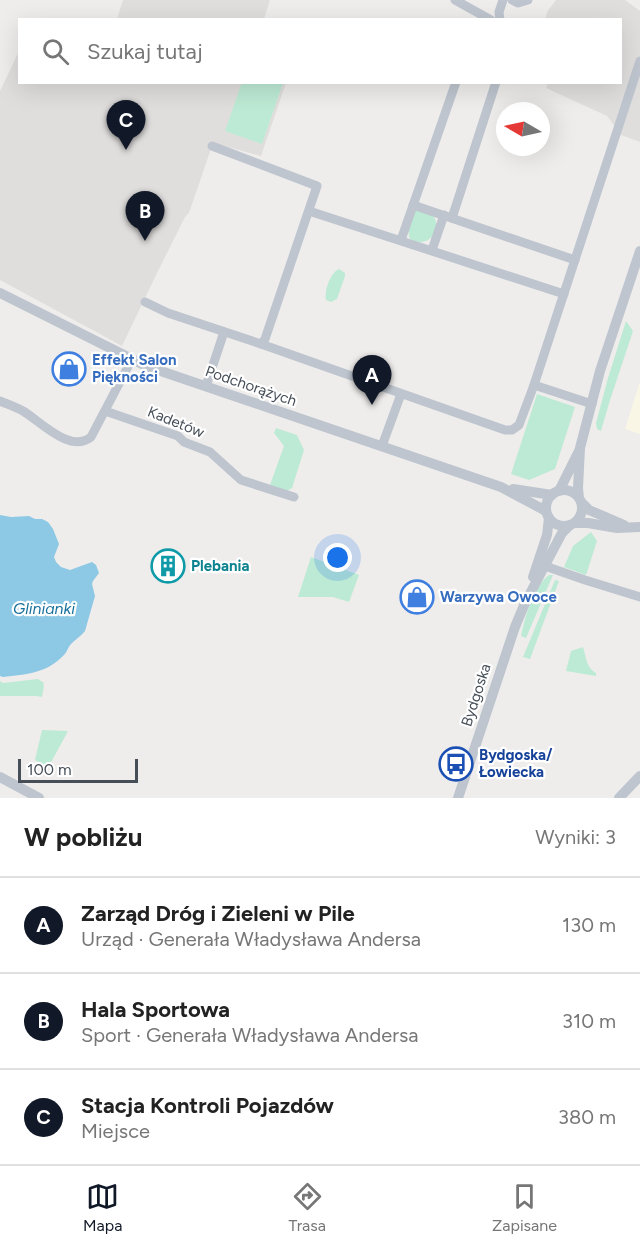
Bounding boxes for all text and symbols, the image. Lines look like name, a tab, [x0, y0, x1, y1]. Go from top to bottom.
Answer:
search box	[18, 18, 622, 84]
icon: search	[39, 35, 72, 68]
text: Szukaj tutaj	[87, 38, 203, 65]
pin: C	[106, 100, 146, 150]
north arrow	[496, 102, 550, 156]
pin: B	[126, 192, 164, 241]
shop icon: Effekt Salon Piękności	[51, 351, 87, 387]
place label: Effekt Salon Piękności	[92, 351, 176, 386]
pin: A	[352, 356, 392, 405]
street label: Podchorążych	[203, 362, 299, 410]
street label: Kadetów	[145, 402, 207, 442]
your location	[323, 543, 352, 572]
building icon: Plebania	[150, 548, 186, 584]
place label: Plebania	[191, 557, 249, 575]
shop icon: Warzywa Owoce	[399, 579, 435, 615]
place label: Warzywa Owoce	[440, 588, 557, 606]
water label: Glinianki	[13, 599, 75, 618]
street label: Bydgoska	[457, 661, 495, 729]
bus stop icon: Bydgoska/ Łowiecka	[438, 746, 474, 782]
place label: Bydgoska/ Łowiecka	[479, 746, 553, 781]
scale bar	[18, 756, 138, 784]
text: 100 m	[27, 760, 72, 779]
text: W pobliżu	[24, 821, 142, 853]
text: Wyniki: 3	[535, 825, 616, 849]
text: Zarząd Dróg i Zieleni w Pile	[81, 900, 355, 927]
text: A	[36, 913, 51, 937]
text: 130 m	[562, 913, 616, 937]
text: Urząd · Generała Władysława Andersa	[81, 927, 421, 951]
text: Hala Sportowa	[81, 996, 230, 1023]
text: B	[37, 1009, 50, 1033]
text: 310 m	[562, 1009, 616, 1033]
text: Sport · Generała Władysława Andersa	[81, 1023, 418, 1047]
text: Stacja Kontroli Pojazdów	[81, 1092, 334, 1119]
text: C	[36, 1105, 51, 1129]
text: 380 m	[558, 1105, 616, 1129]
text: Miejsce	[81, 1119, 150, 1143]
tab: Mapa	[83, 1180, 122, 1235]
tab: Trasa	[289, 1180, 326, 1235]
tab: Zapisane	[492, 1180, 557, 1235]

